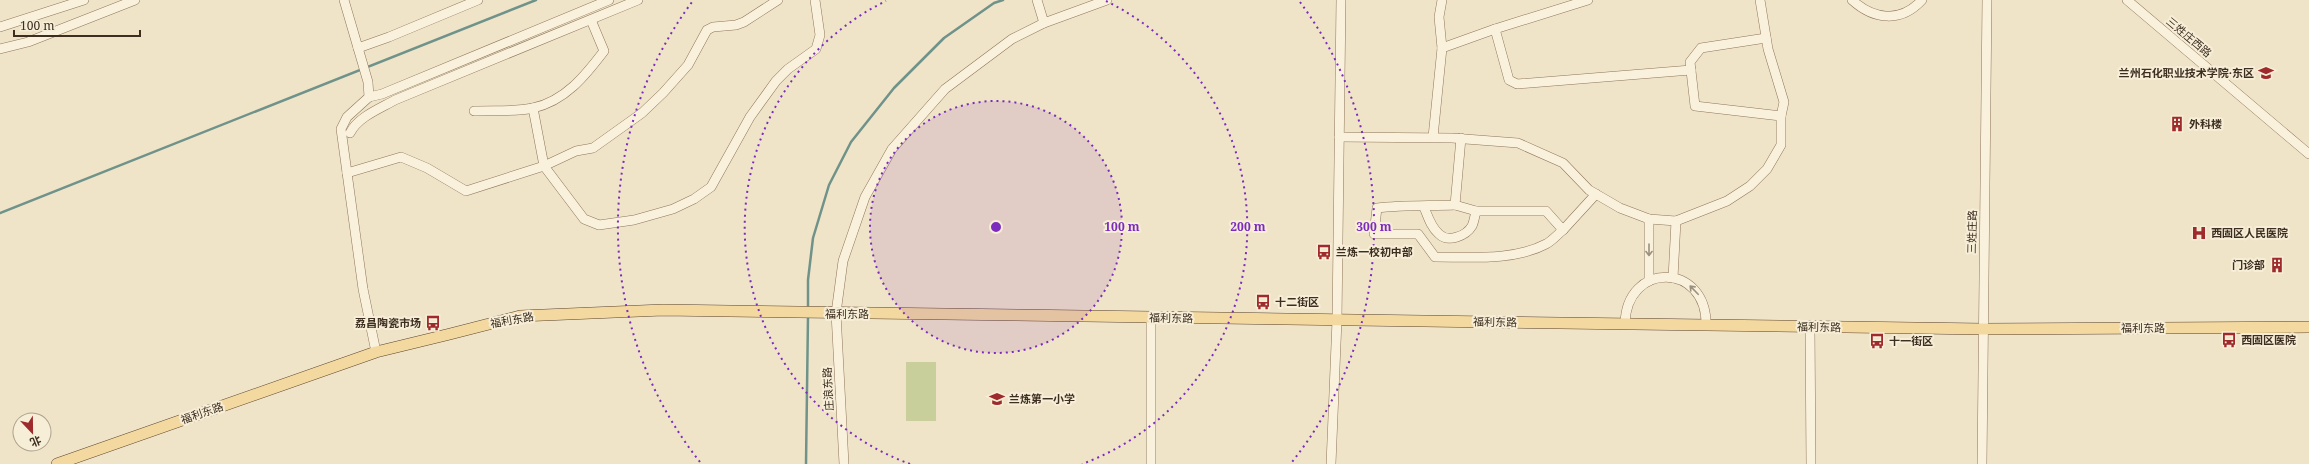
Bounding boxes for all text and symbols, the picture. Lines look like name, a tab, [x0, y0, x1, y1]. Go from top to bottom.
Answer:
scale bar	[14, 12, 140, 38]
street label: 三姓庄西路	[2163, 13, 2215, 60]
text: 100 m	[20, 17, 55, 34]
school or university icon: 兰州石化职业技术学院·东区	[2257, 64, 2275, 82]
place label: 兰州石化职业技术学院·东区	[2119, 65, 2254, 80]
building icon: 外科楼	[2168, 115, 2186, 133]
place label: 外科楼	[2189, 116, 2222, 131]
street label: 三姓庄路	[1964, 210, 1979, 254]
text: 100 m	[1104, 218, 1140, 235]
text: 200 m	[1230, 218, 1266, 235]
text: 300 m	[1356, 218, 1392, 235]
centre of rings	[989, 220, 1003, 234]
hospital icon: 西固区人民医院	[2190, 224, 2208, 242]
place label: 西固区人民医院	[2211, 225, 2288, 240]
bus stop icon: 兰炼一校初中部	[1315, 243, 1333, 261]
one-way arrow	[1645, 243, 1653, 256]
place label: 兰炼一校初中部	[1336, 244, 1413, 259]
building icon: 门诊部	[2268, 256, 2286, 274]
place label: 门诊部	[2232, 257, 2265, 272]
one-way arrow	[1690, 285, 1699, 295]
bus stop icon: 十二街区	[1254, 293, 1272, 311]
place label: 十二街区	[1275, 294, 1319, 309]
street label: 福利东路	[825, 306, 869, 321]
street label: 福利东路	[489, 308, 535, 331]
street label: 福利东路	[1149, 310, 1193, 325]
bus stop icon: 荔昌陶瓷市场	[424, 314, 442, 332]
street label: 福利东路	[1473, 314, 1517, 329]
place label: 荔昌陶瓷市场	[355, 315, 421, 330]
street label: 福利东路	[1797, 319, 1841, 334]
street label: 福利东路	[2121, 320, 2165, 335]
bus stop icon: 西固区医院	[2220, 331, 2238, 349]
bus stop icon: 十一街区	[1868, 332, 1886, 350]
place label: 西固区医院	[2241, 332, 2296, 347]
place label: 十一街区	[1889, 333, 1933, 348]
street label: 庄浪东路	[819, 367, 836, 411]
school or university icon: 兰炼第一小学	[988, 390, 1006, 408]
place label: 兰炼第一小学	[1009, 391, 1075, 406]
street label: 福利东路	[179, 398, 225, 427]
north arrow	[12, 412, 52, 452]
text: 北	[28, 433, 44, 451]

